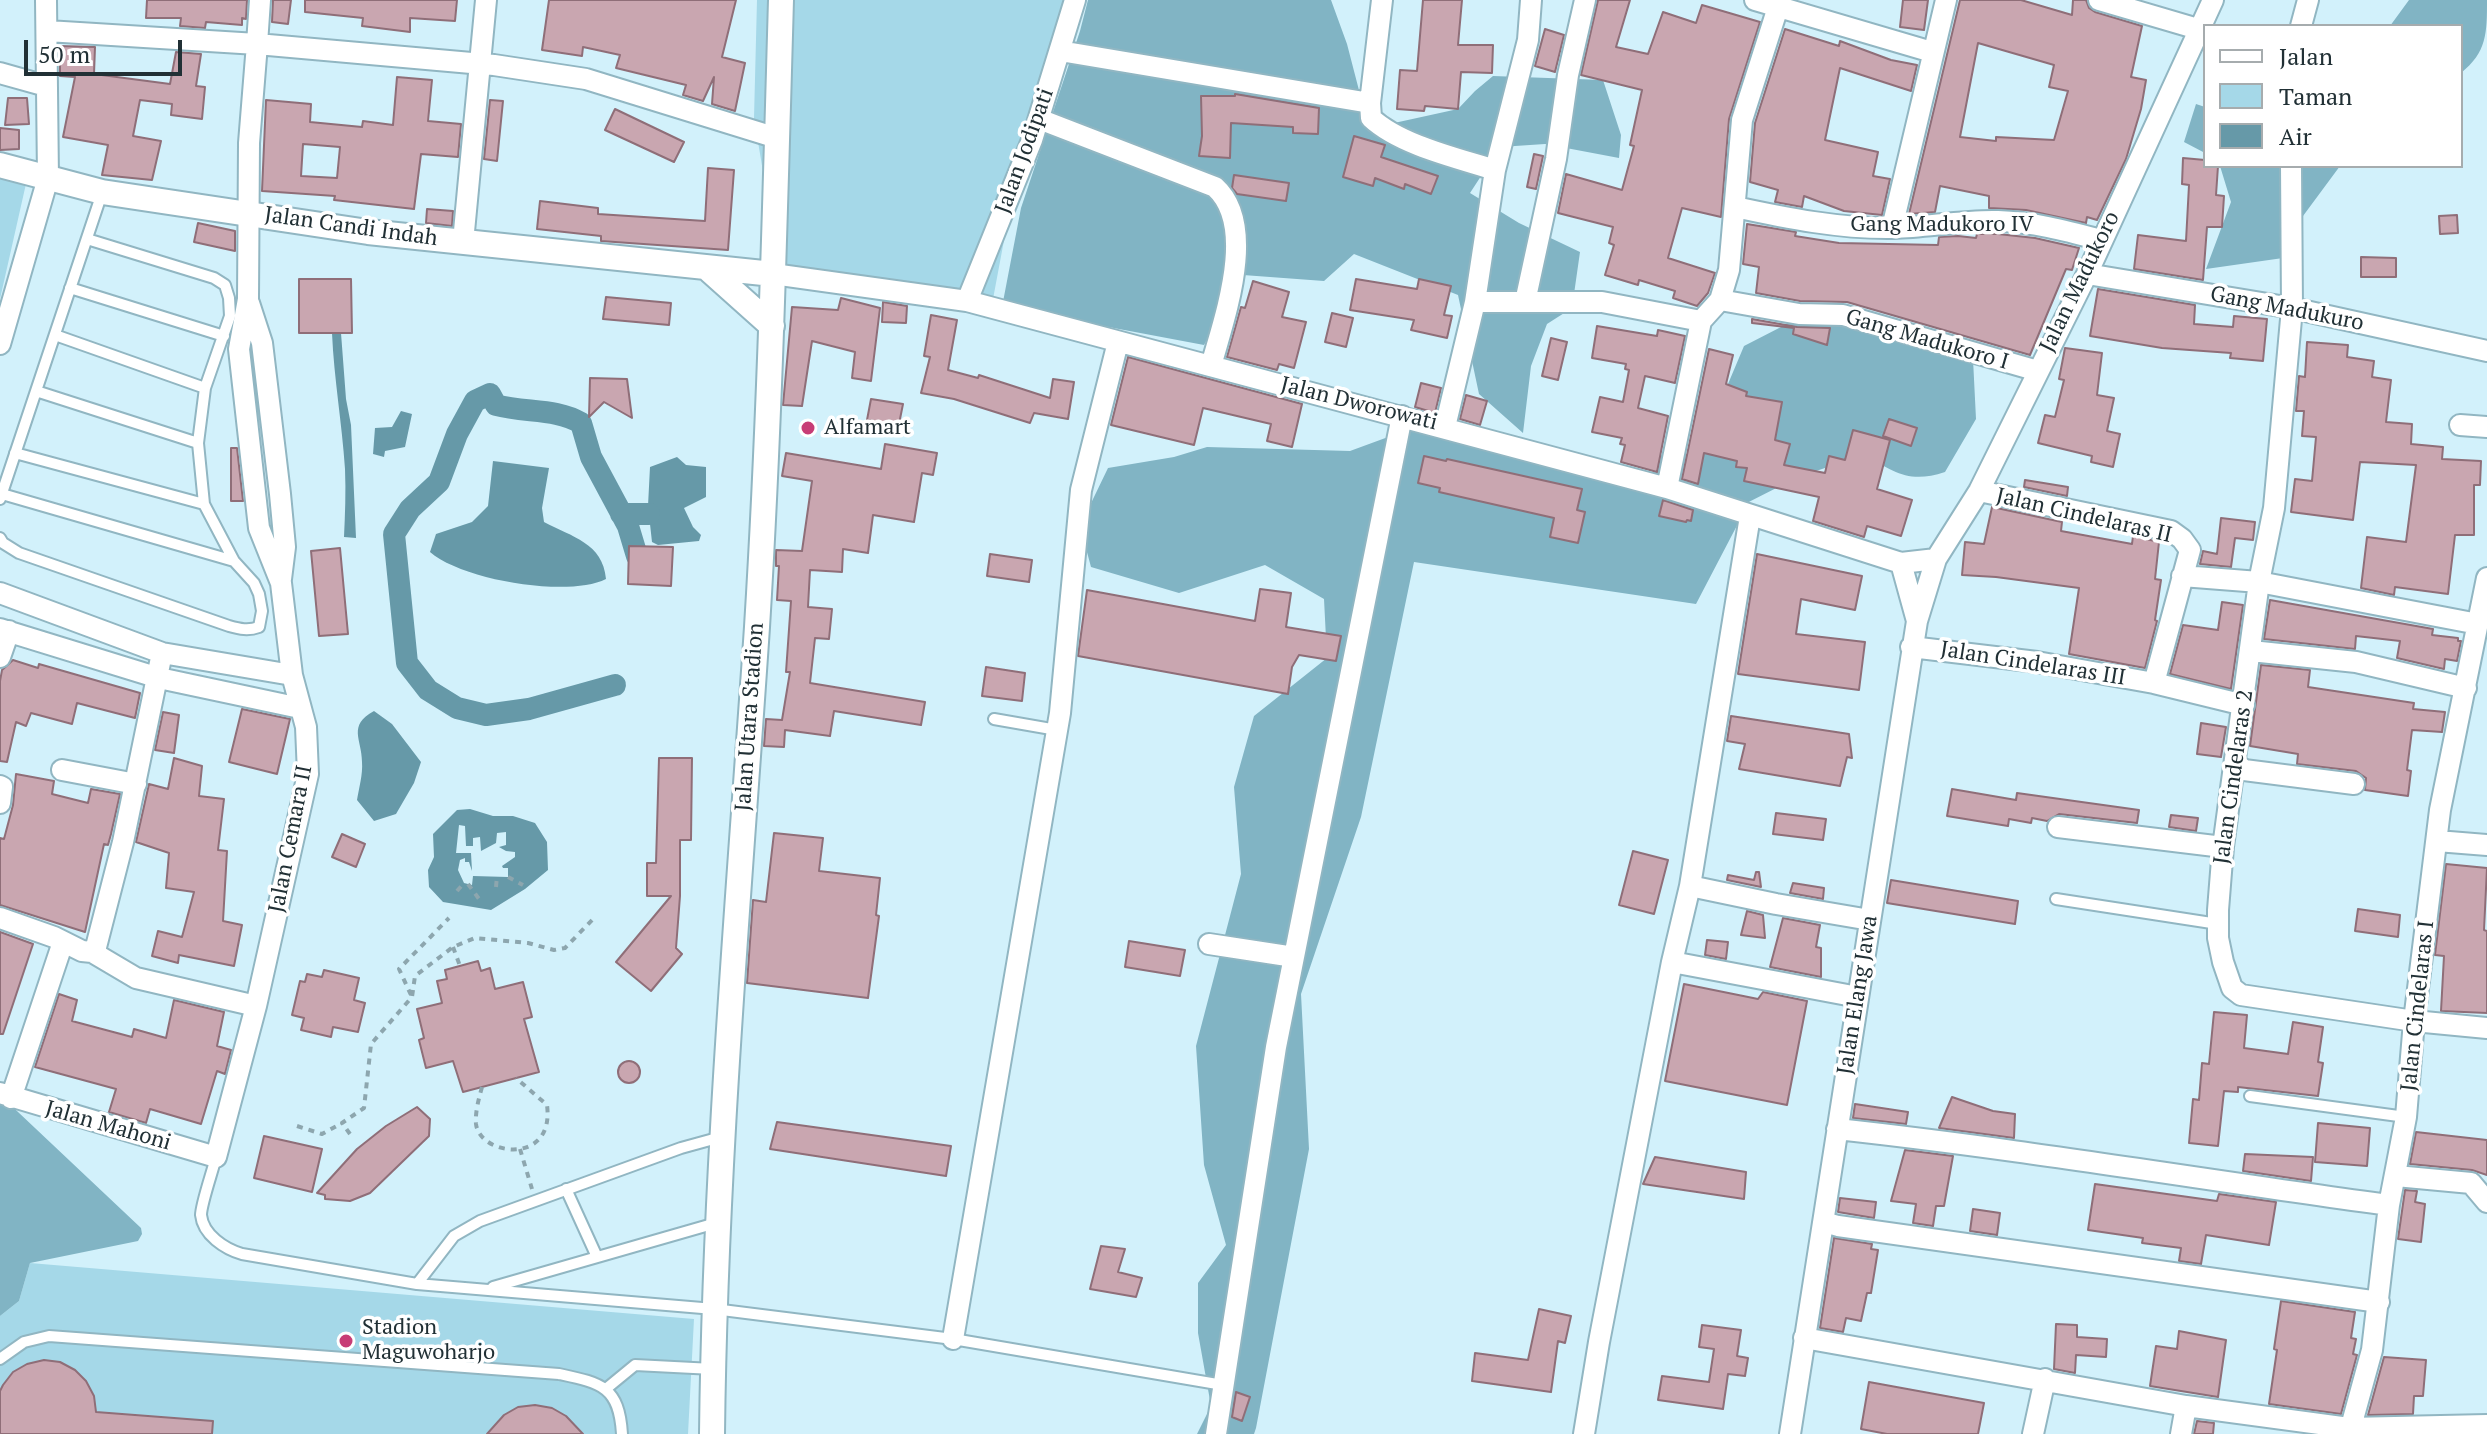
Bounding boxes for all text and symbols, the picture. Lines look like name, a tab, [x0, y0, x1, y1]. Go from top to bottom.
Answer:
scale bar	[28, 24, 186, 74]
legend	[2203, 24, 2463, 168]
text: 50 m	[38, 38, 90, 70]
text: Jalan	[2279, 40, 2333, 72]
text: Taman	[2279, 80, 2352, 112]
street label: Jalan Jodipati	[990, 85, 1060, 217]
text: Air	[2279, 120, 2312, 152]
street label: Jalan Candi Indah	[263, 202, 439, 252]
street label: Jalan Madukoro	[2034, 207, 2126, 357]
street label: Gang Madukoro IV	[1850, 212, 2034, 238]
street label: Gang Madukuro	[2208, 281, 2366, 337]
street label: Gang Madukoro I	[1843, 304, 2011, 376]
street label: Jalan Dworowati	[1278, 372, 1440, 436]
place label: Alfamart	[824, 415, 911, 441]
marker: Alfamart	[799, 419, 817, 437]
street label: Jalan Cindelaras II	[1994, 483, 2174, 549]
street label: Jalan Utara Stadion	[730, 622, 770, 812]
street label: Jalan Cindelaras III	[1938, 636, 2128, 692]
street label: Jalan Cindelaras 2	[2209, 688, 2259, 866]
street label: Jalan Cemara II	[264, 763, 318, 915]
street label: Jalan Elang Jawa	[1832, 913, 1884, 1077]
street label: Jalan Cindelaras I	[2396, 919, 2440, 1093]
street label: Jalan Mahoni	[42, 1095, 174, 1157]
place label: Stadion Maguwoharjo	[362, 1315, 495, 1366]
marker: Stadion Maguwoharjo	[337, 1332, 355, 1350]

